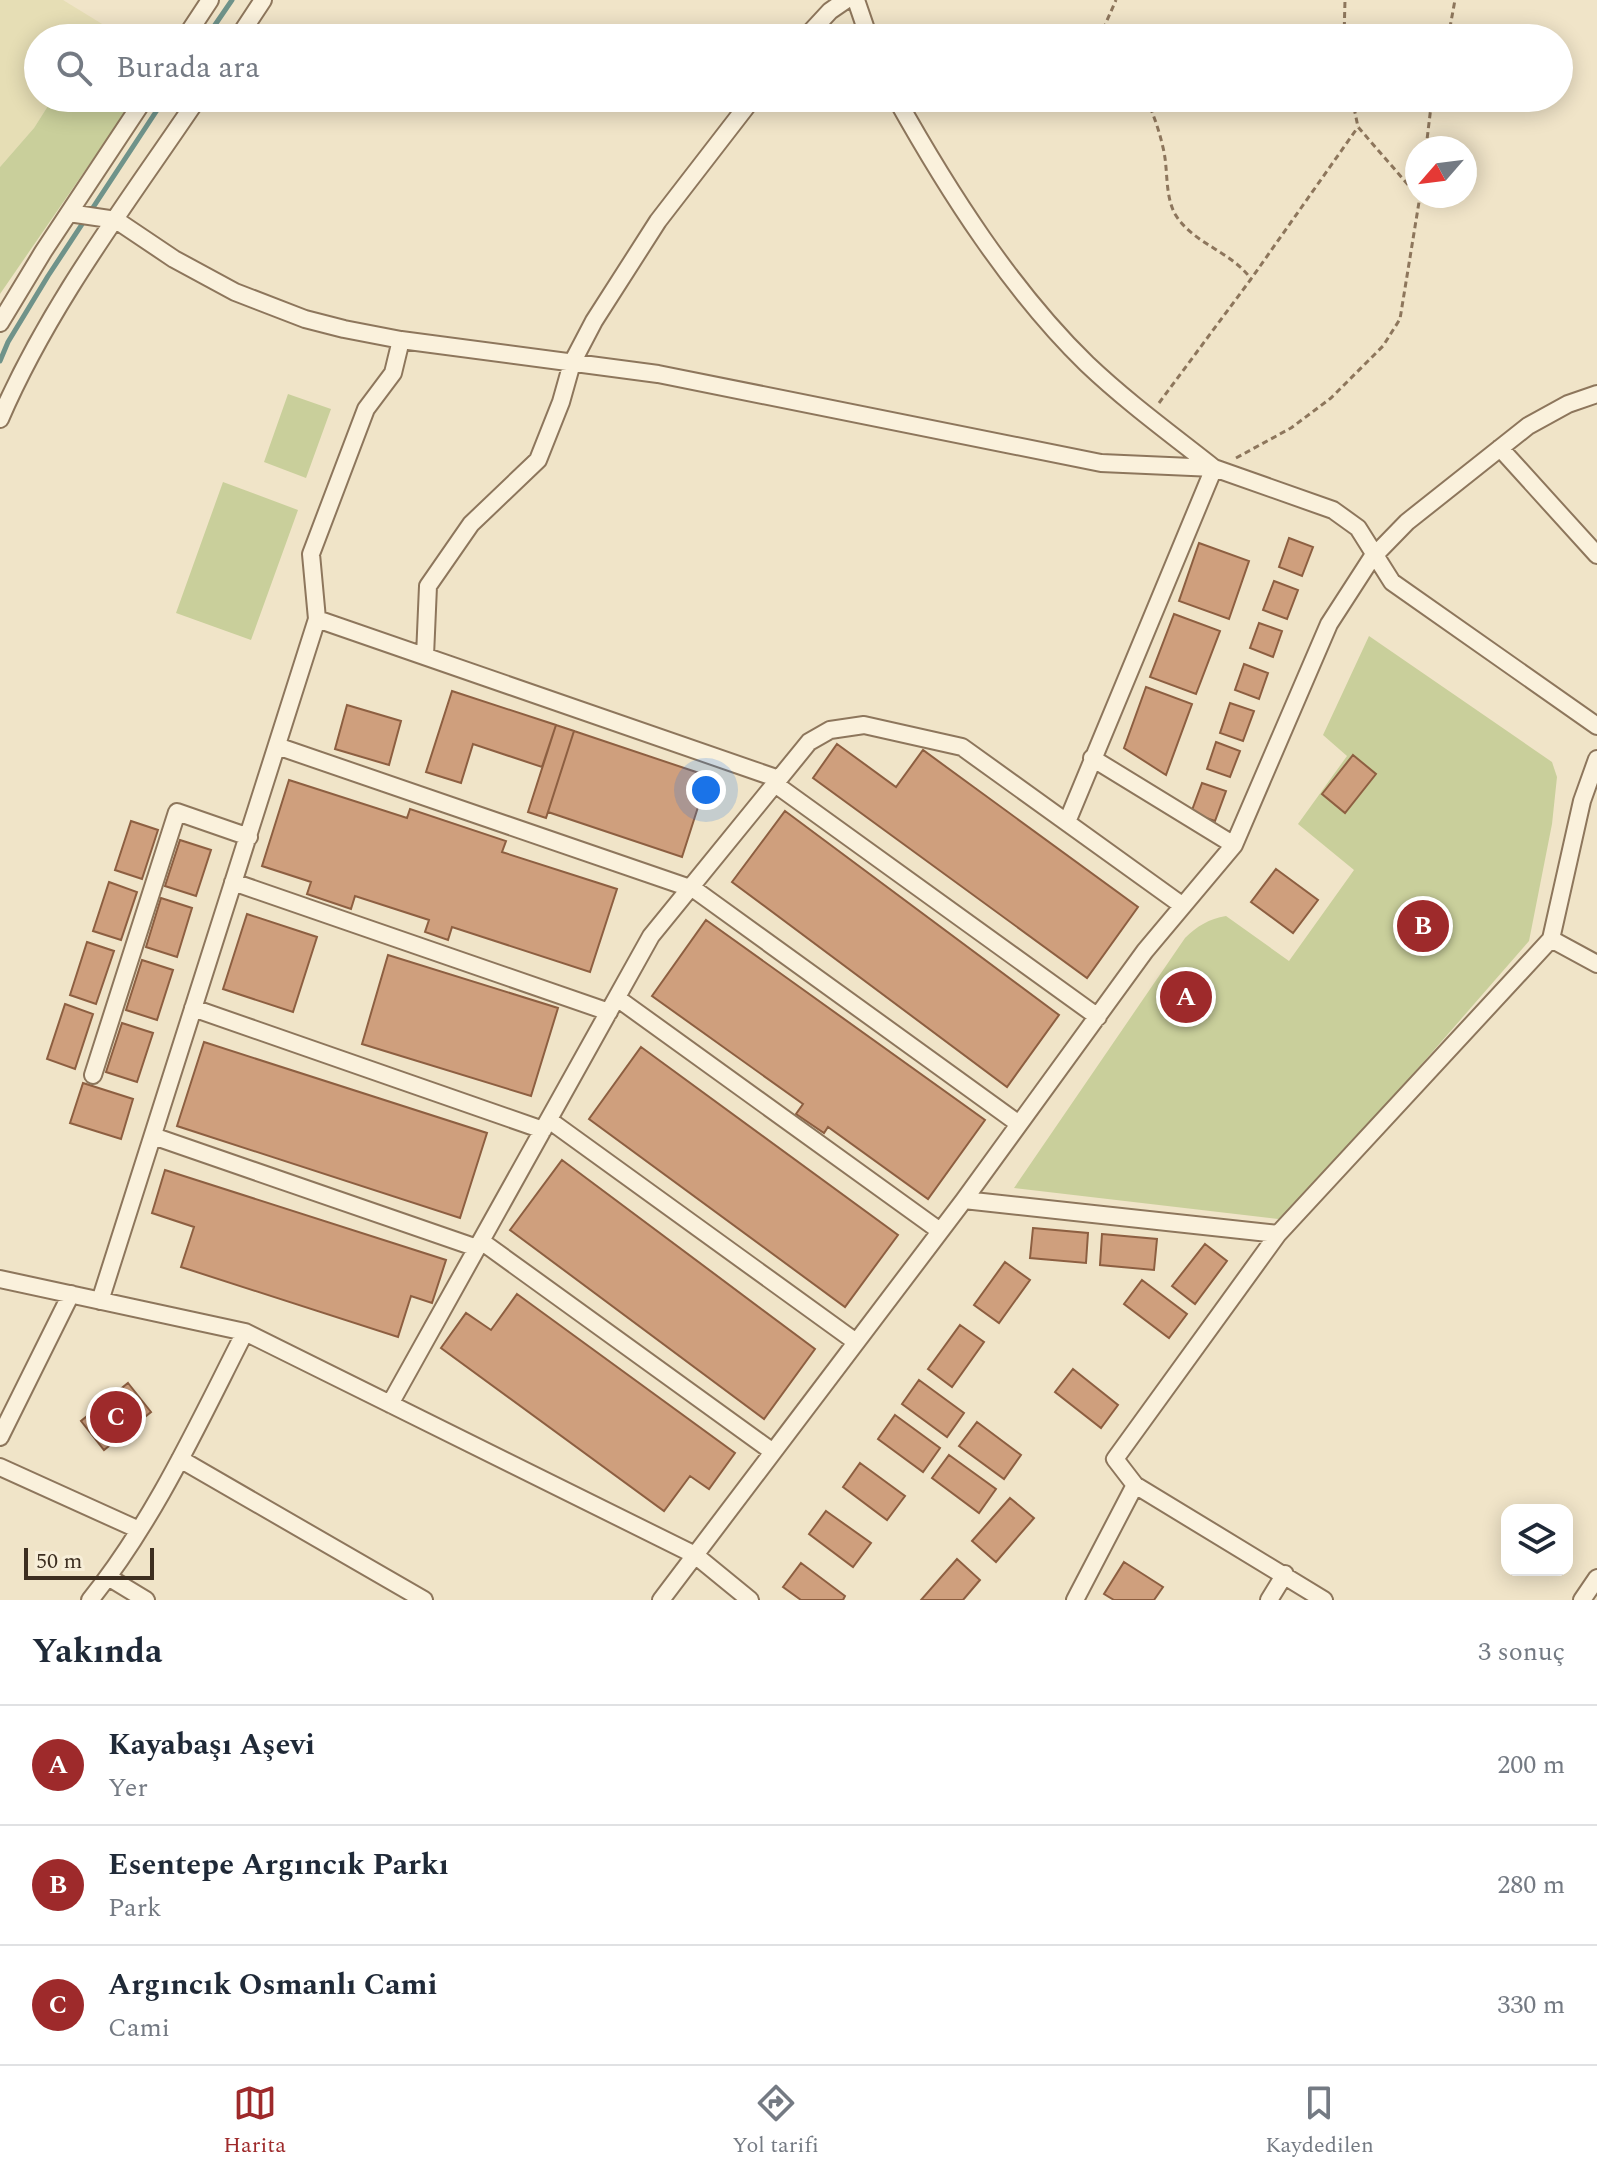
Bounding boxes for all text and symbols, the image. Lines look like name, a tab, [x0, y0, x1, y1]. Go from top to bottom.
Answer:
search box	[24, 24, 1573, 112]
text: Burada ara	[116, 45, 260, 91]
icon: search	[52, 46, 96, 90]
north arrow	[1405, 136, 1477, 208]
your location	[686, 770, 726, 810]
pin: B	[1397, 896, 1449, 956]
pin: A	[1160, 967, 1212, 1027]
pin: C	[90, 1387, 142, 1447]
map controls	[1501, 1504, 1573, 1576]
button: layers	[1501, 1504, 1573, 1576]
scale bar	[24, 1544, 154, 1580]
text: 50 m	[36, 1545, 82, 1578]
text: Yakında	[32, 1626, 163, 1678]
text: 3 sonuç	[1478, 1632, 1565, 1672]
text: Kayabaşı Aşevi	[108, 1722, 315, 1768]
text: A	[48, 1745, 68, 1785]
text: 200 m	[1497, 1745, 1565, 1785]
text: Yer	[108, 1768, 148, 1808]
text: Esentepe Argıncık Parkı	[108, 1842, 449, 1888]
text: B	[49, 1865, 67, 1905]
text: 280 m	[1497, 1865, 1565, 1905]
text: Park	[108, 1888, 162, 1928]
text: Argıncık Osmanlı Cami	[108, 1962, 438, 2008]
text: C	[49, 1985, 67, 2025]
text: 330 m	[1497, 1985, 1565, 2025]
text: Cami	[108, 2008, 170, 2048]
tab: Harita	[223, 2081, 286, 2162]
tab: Yol tarifi	[732, 2081, 819, 2162]
tab: Kaydedilen	[1265, 2081, 1374, 2162]

